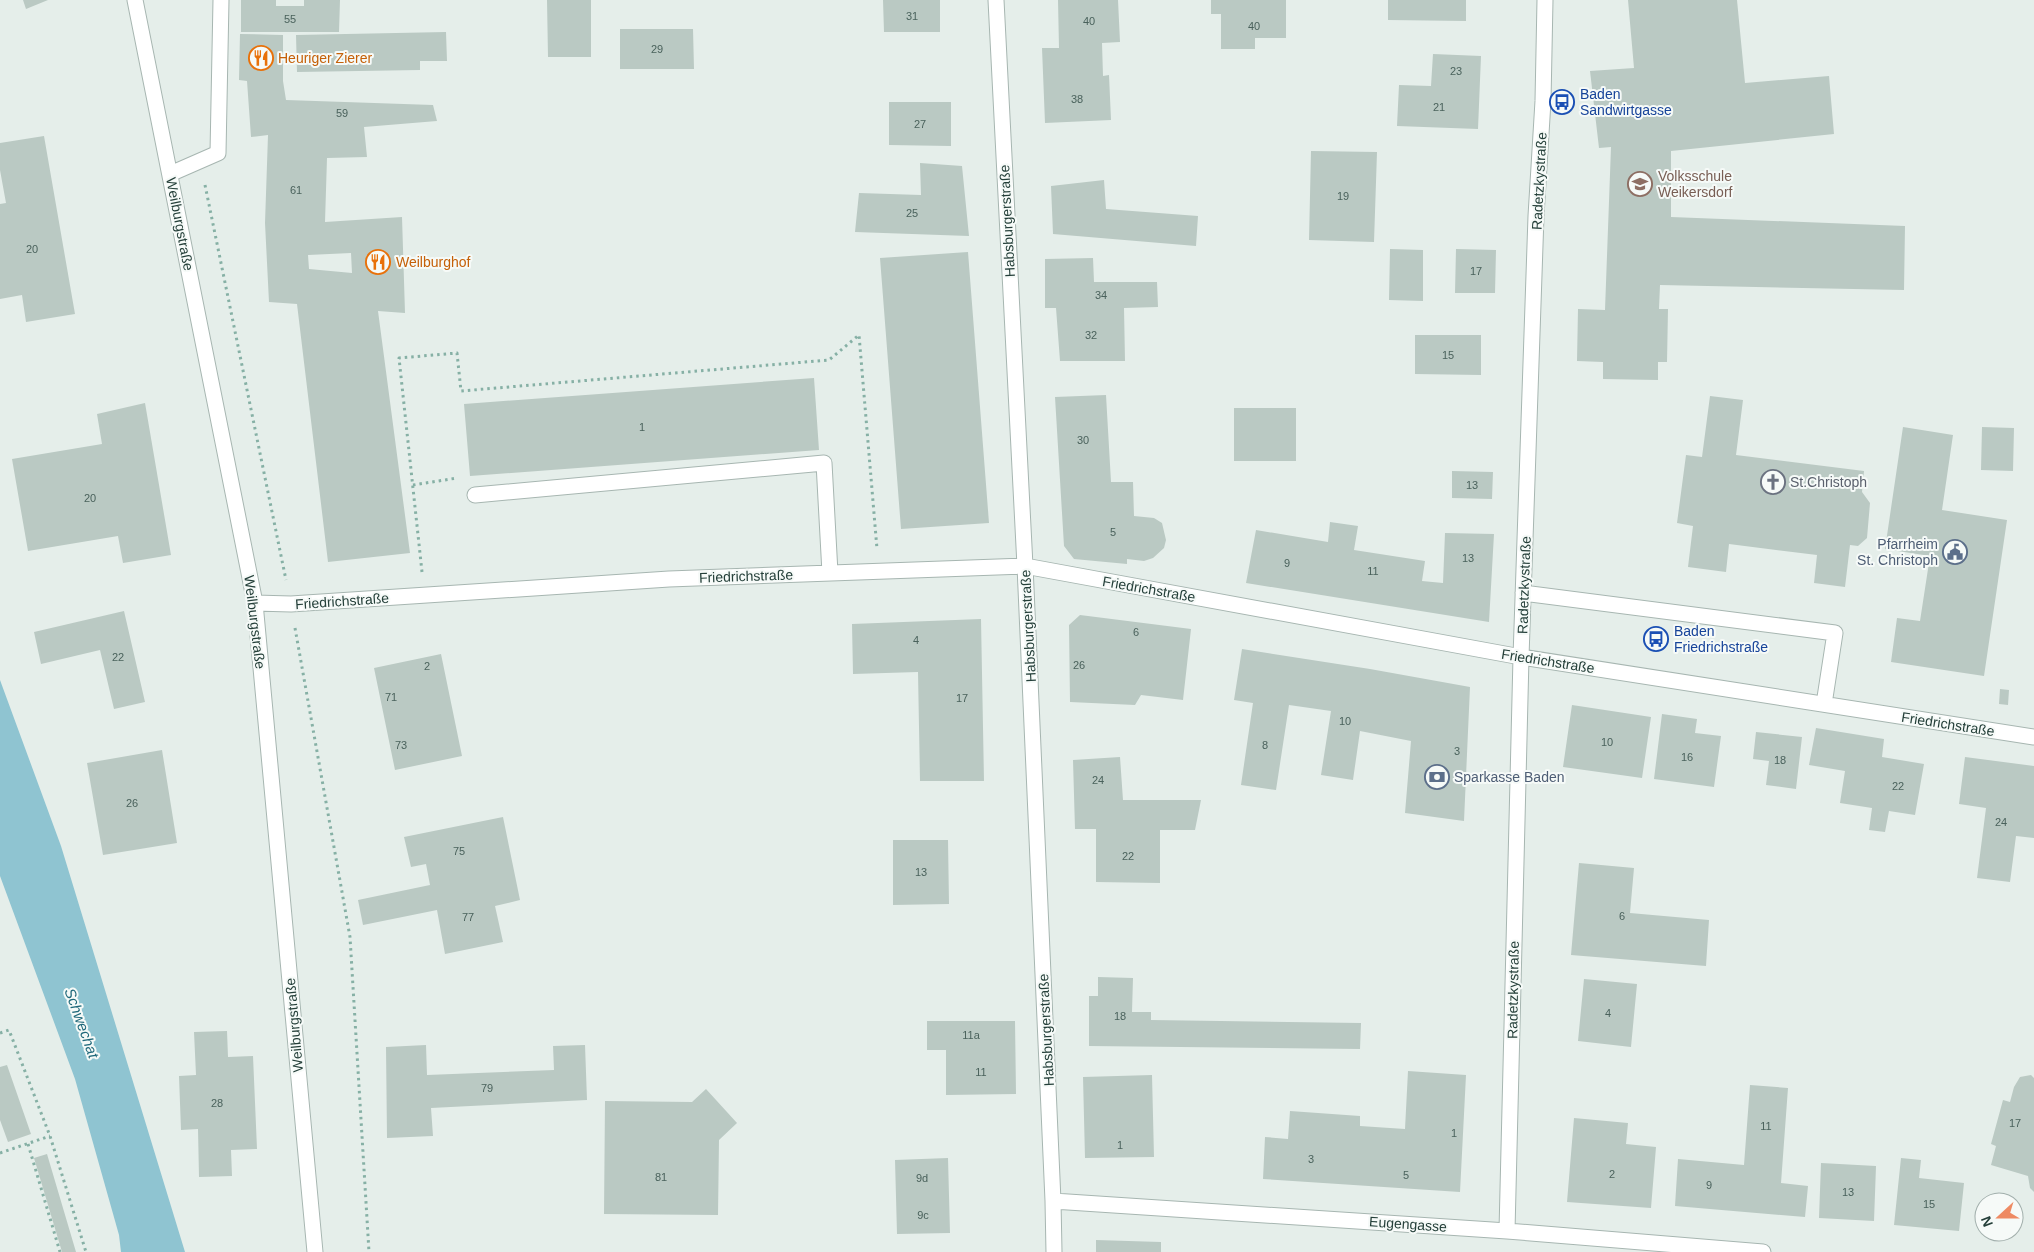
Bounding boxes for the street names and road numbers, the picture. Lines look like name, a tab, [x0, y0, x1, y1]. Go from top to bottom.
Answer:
street label: Radetzkystraße	[1528, 131, 1550, 230]
street label: Habsburgerstraße	[996, 164, 1018, 278]
street label: Weilburgstraße	[163, 176, 197, 272]
street label: Radetzkystraße	[1514, 536, 1534, 634]
street label: Friedrichstraße	[699, 566, 794, 586]
street label: Habsburgerstraße	[1017, 569, 1039, 683]
street label: Friedrichstraße	[1101, 573, 1197, 605]
street label: Weilburgstraße	[241, 574, 269, 670]
street label: Friedrichstraße	[294, 590, 390, 612]
street label: Friedrichstraße	[1500, 646, 1596, 676]
street label: Friedrichstraße	[1900, 709, 1996, 739]
street label: Radetzkystraße	[1504, 941, 1522, 1039]
street label: Habsburgerstraße	[1035, 973, 1057, 1087]
street label: Weilburgstraße	[282, 977, 306, 1073]
street label: Eugengasse	[1369, 1213, 1448, 1235]

